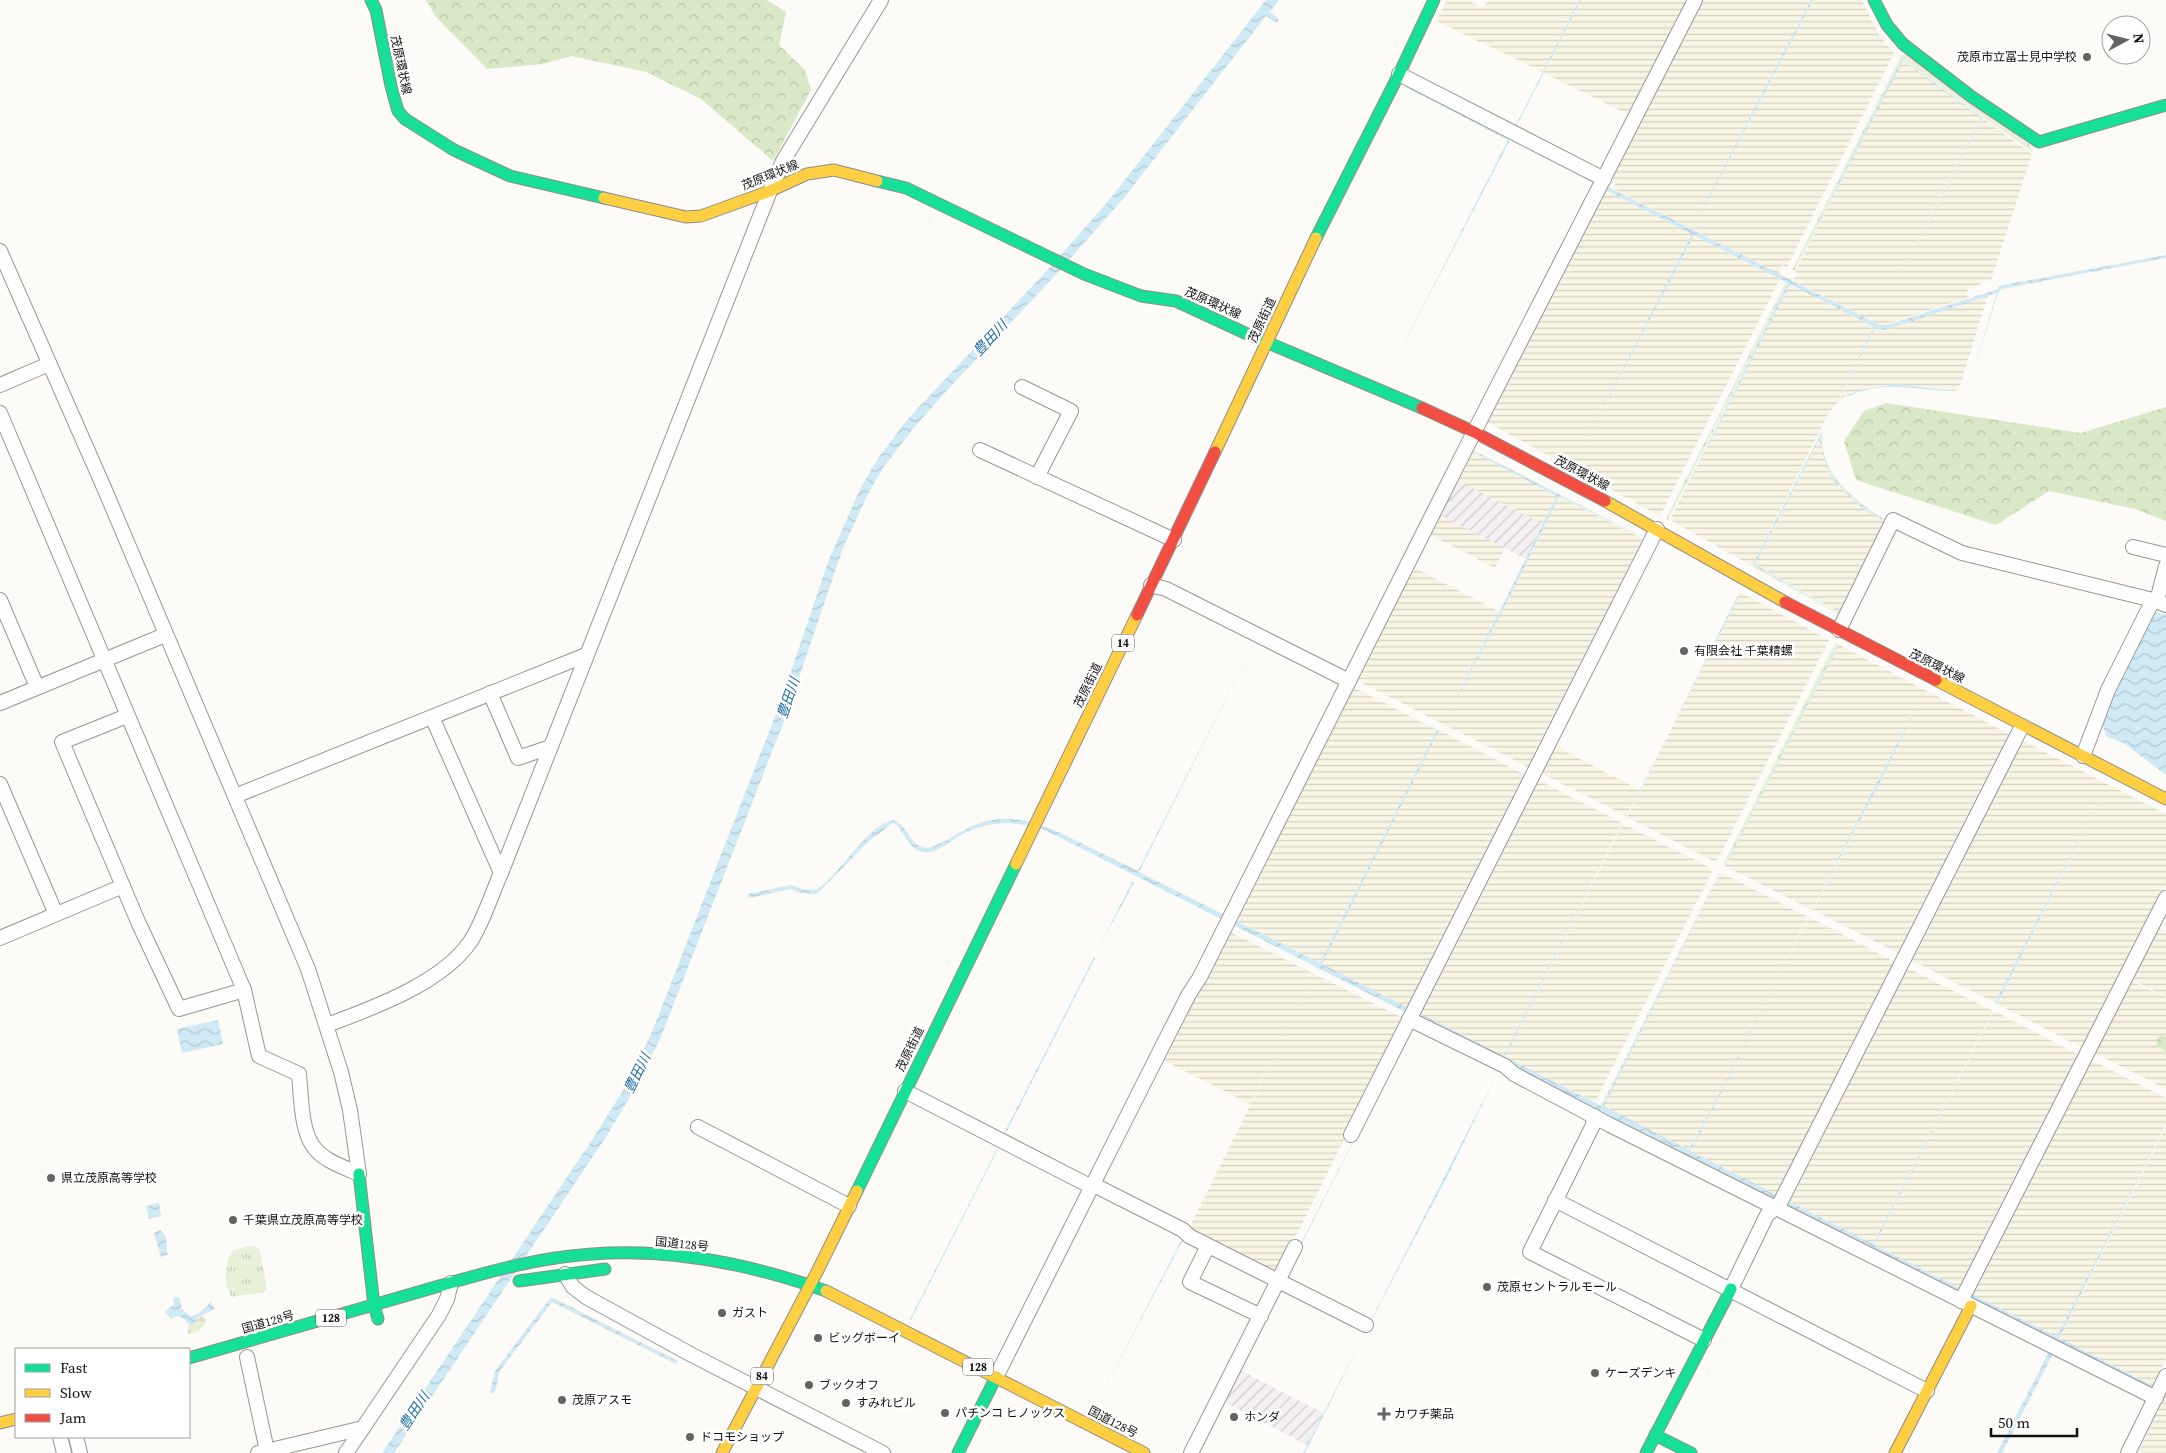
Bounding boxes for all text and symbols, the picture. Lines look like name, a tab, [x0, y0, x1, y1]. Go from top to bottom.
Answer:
north arrow	[2101, 15, 2151, 65]
text: N	[2128, 32, 2149, 45]
street label: 茂原環状線	[387, 34, 415, 96]
place label: 茂原市立冨士見中学校	[1957, 49, 2077, 65]
marker: 茂原市立冨士見中学校	[2081, 51, 2093, 63]
street label: 茂原環状線	[739, 156, 801, 194]
street label: 茂原環状線	[1182, 283, 1244, 323]
street label: 茂原街道	[1245, 295, 1279, 345]
water label: 豊田川	[968, 314, 1013, 360]
street label: 茂原環状線	[1552, 452, 1612, 494]
road number: 14	[1112, 634, 1134, 651]
place label: 有限会社 千葉精螺	[1694, 643, 1793, 659]
marker: 有限会社 千葉精螺	[1678, 645, 1690, 657]
street label: 茂原環状線	[1907, 645, 1967, 687]
street label: 茂原街道	[1070, 660, 1106, 710]
water label: 豊田川	[772, 673, 805, 721]
street label: 茂原街道	[892, 1024, 928, 1074]
water label: 豊田川	[619, 1048, 656, 1096]
place label: 県立茂原高等学校	[61, 1170, 157, 1186]
marker: 県立茂原高等学校	[45, 1172, 57, 1184]
place label: 千葉県立茂原高等学校	[243, 1212, 363, 1228]
marker: 千葉県立茂原高等学校	[227, 1214, 239, 1226]
street label: 国道128号	[654, 1233, 710, 1255]
place label: 茂原セントラルモール	[1497, 1279, 1617, 1295]
marker: 茂原セントラルモール	[1481, 1281, 1493, 1293]
place label: ガスト	[732, 1305, 768, 1321]
street label: 国道128号	[240, 1307, 296, 1337]
marker: ガスト	[716, 1307, 728, 1319]
road number: 128	[316, 1310, 346, 1326]
place label: ビッグボーイ	[828, 1330, 900, 1346]
marker: ビッグボーイ	[812, 1332, 824, 1344]
legend	[15, 1348, 190, 1438]
text: Fast	[60, 1357, 87, 1378]
road number: 128	[963, 1358, 993, 1375]
place label: ケーズデンキ	[1605, 1365, 1676, 1381]
marker: ケーズデンキ	[1589, 1367, 1601, 1379]
road number: 84	[751, 1368, 773, 1384]
place label: ブックオフ	[819, 1377, 879, 1393]
marker: ブックオフ	[803, 1379, 815, 1391]
text: Slow	[60, 1382, 92, 1403]
water label: 豊田川	[394, 1386, 435, 1434]
place label: 茂原アスモ	[572, 1392, 632, 1408]
marker: 茂原アスモ	[556, 1394, 568, 1406]
place label: すみれビル	[856, 1395, 916, 1411]
marker: すみれビル	[840, 1397, 852, 1409]
street label: 国道128号	[1085, 1403, 1141, 1441]
place label: パチンコ ヒノックス	[955, 1405, 1065, 1421]
place label: カワチ薬品	[1394, 1406, 1454, 1422]
scale bar	[1991, 1406, 2077, 1438]
text: Jam	[59, 1407, 87, 1428]
marker: パチンコ ヒノックス	[939, 1407, 951, 1419]
marker: カワチ薬品	[1378, 1408, 1390, 1420]
place label: ホンダ	[1244, 1409, 1280, 1425]
marker: ホンダ	[1228, 1411, 1240, 1423]
text: 50 m	[1998, 1412, 2030, 1433]
place label: ドコモショップ	[700, 1429, 784, 1445]
marker: ドコモショップ	[684, 1431, 696, 1443]

